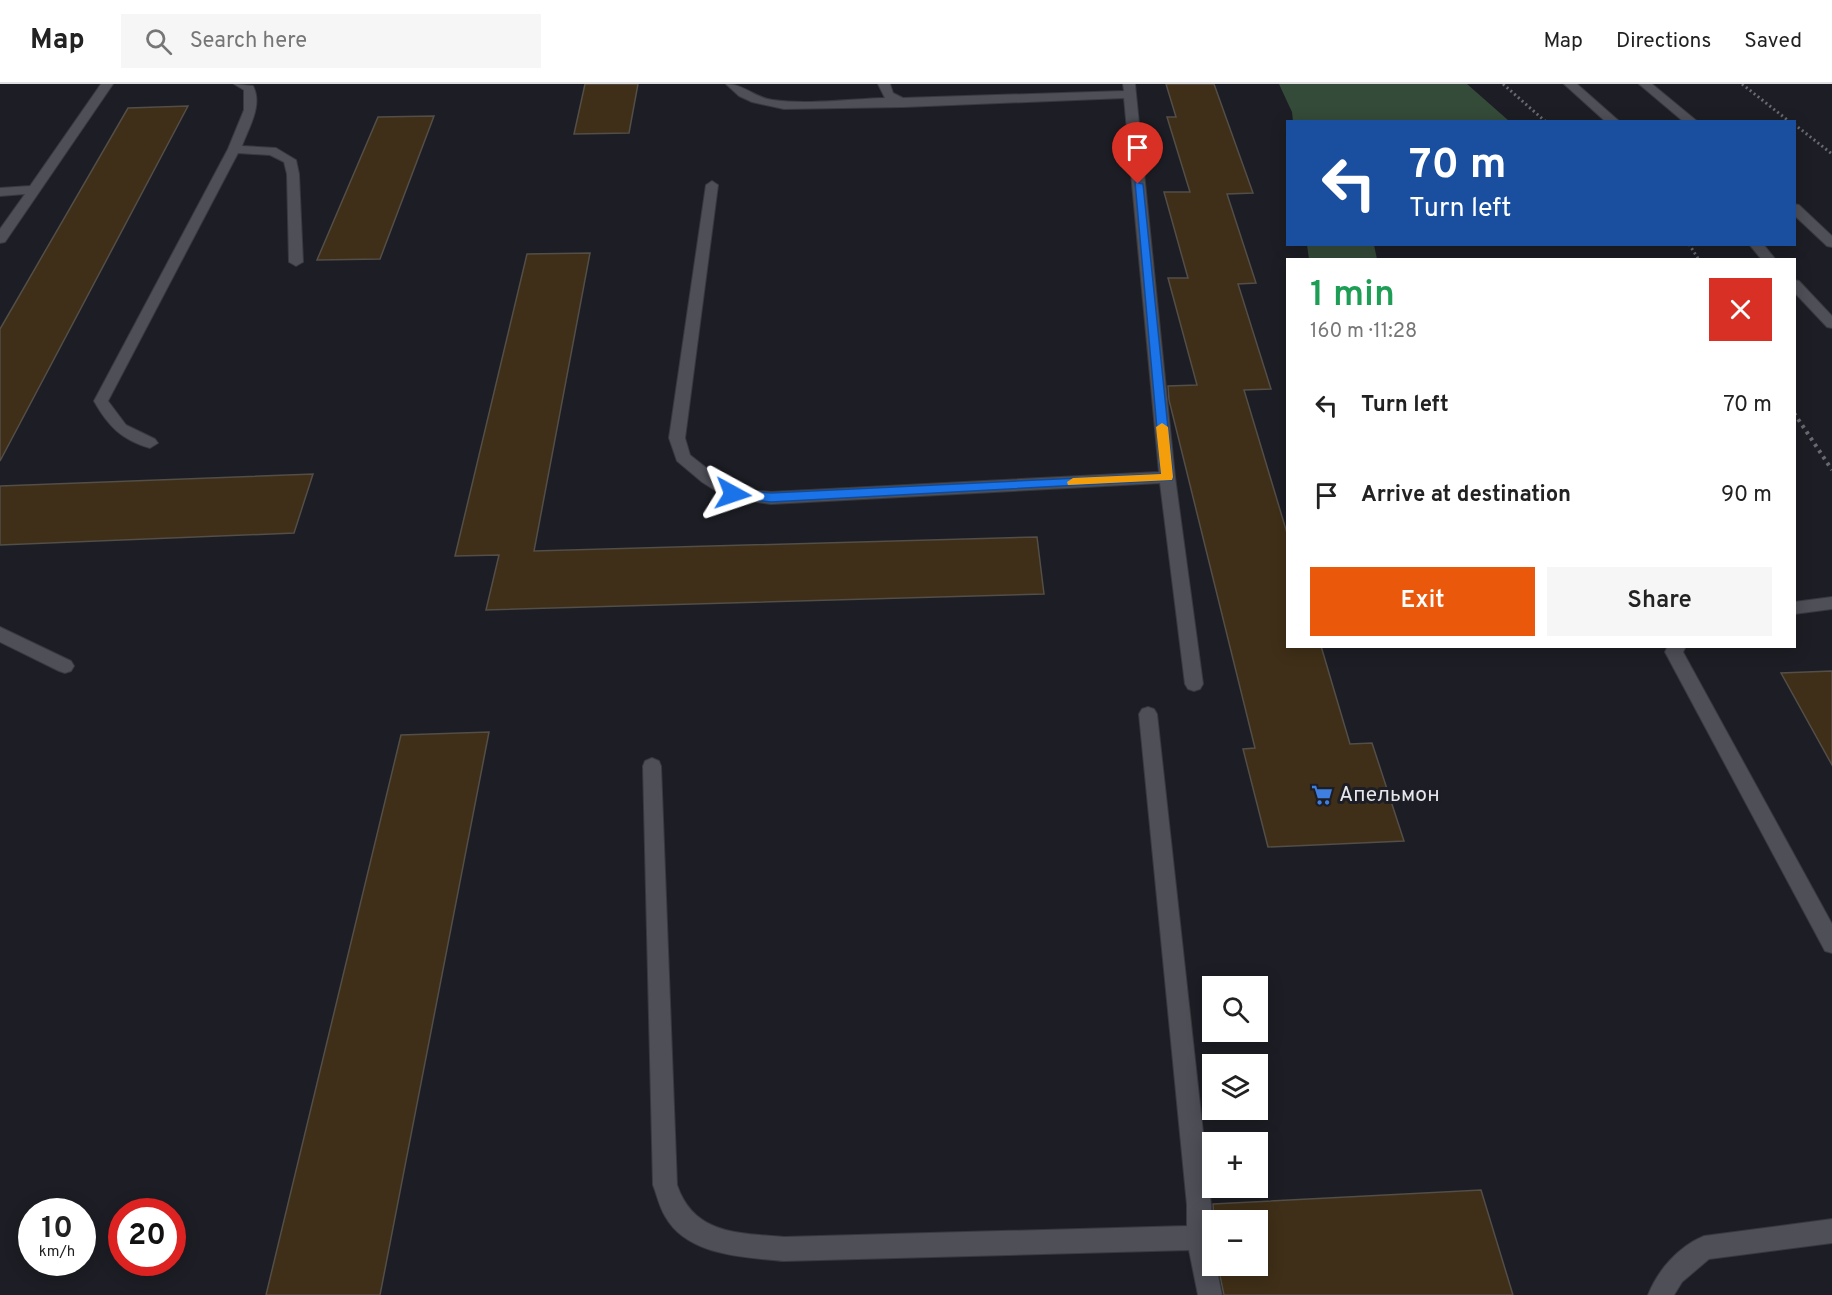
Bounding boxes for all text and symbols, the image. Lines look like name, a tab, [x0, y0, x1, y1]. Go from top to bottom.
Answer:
search box	[121, 14, 541, 68]
text: Map	[30, 23, 85, 59]
icon: search	[142, 25, 175, 58]
text: Search here	[190, 28, 307, 55]
text: Map	[1543, 28, 1583, 55]
text: Directions	[1616, 28, 1711, 55]
text: Saved	[1744, 28, 1802, 55]
pin	[1112, 122, 1163, 184]
icon: arrive	[1121, 131, 1154, 164]
text: 70 m	[1409, 140, 1507, 193]
icon: left	[1310, 144, 1388, 222]
text: Turn left	[1409, 192, 1511, 226]
text: 1 min	[1310, 273, 1395, 319]
button: close	[1709, 278, 1772, 341]
text: 160 m · 11:28	[1310, 319, 1417, 345]
icon: left	[1310, 389, 1343, 422]
text: Turn left	[1361, 392, 1449, 419]
text: 70 m	[1723, 392, 1772, 419]
position arrow	[701, 462, 765, 526]
icon: arrive	[1310, 479, 1343, 512]
text: Arrive at destination	[1361, 482, 1571, 509]
text: 90 m	[1721, 482, 1772, 509]
button: Exit	[1310, 567, 1535, 636]
button: Share	[1547, 567, 1772, 636]
place label: Апельмон	[1339, 782, 1440, 809]
supermarket icon: Апельмон	[1310, 783, 1334, 807]
map controls	[1202, 976, 1268, 1276]
button: search	[1202, 976, 1268, 1042]
button: layers	[1202, 1054, 1268, 1120]
button: +	[1202, 1132, 1268, 1198]
speed limit sign: 20	[108, 1198, 186, 1276]
button: −	[1202, 1210, 1268, 1276]
text: 10	[41, 1211, 73, 1248]
text: km/h	[39, 1243, 75, 1262]

